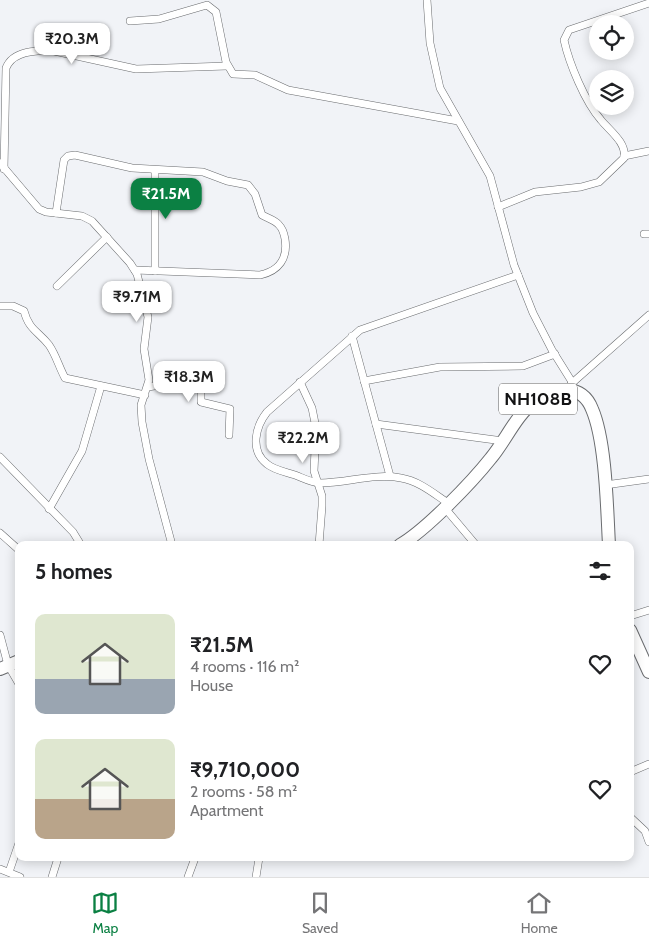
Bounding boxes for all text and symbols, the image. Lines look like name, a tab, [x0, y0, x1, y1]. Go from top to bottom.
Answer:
map controls	[589, 15, 634, 115]
button: locate	[589, 15, 634, 60]
pin: ₹20.3M	[31, 22, 113, 65]
text: ₹20.3M	[45, 29, 99, 48]
button: layers	[589, 70, 634, 115]
pin: ₹21.5M	[125, 178, 207, 220]
text: ₹21.5M	[142, 184, 190, 203]
pin: ₹9.71M	[96, 280, 178, 323]
text: ₹9.71M	[113, 287, 161, 306]
pin: ₹18.3M	[148, 360, 230, 403]
text: ₹18.3M	[164, 367, 214, 386]
road number: NH108B	[499, 384, 577, 414]
pin: ₹22.2M	[262, 422, 344, 464]
text: ₹22.2M	[278, 428, 329, 447]
icon: filters	[586, 557, 614, 585]
text: 5 homes	[35, 559, 113, 584]
text: ₹21.5M	[190, 632, 254, 657]
icon: home	[75, 634, 135, 694]
icon: heart	[586, 650, 614, 678]
text: 4 rooms · 116 m²	[190, 657, 299, 676]
text: House	[190, 676, 233, 695]
text: ₹9,710,000	[190, 757, 300, 782]
icon: home	[75, 759, 135, 819]
icon: heart	[586, 775, 614, 803]
text: 2 rooms · 58 m²	[190, 782, 297, 801]
text: Apartment	[190, 801, 263, 820]
tab: Map	[91, 889, 119, 937]
tab: Saved	[302, 889, 338, 937]
tab: Home	[521, 889, 558, 937]

